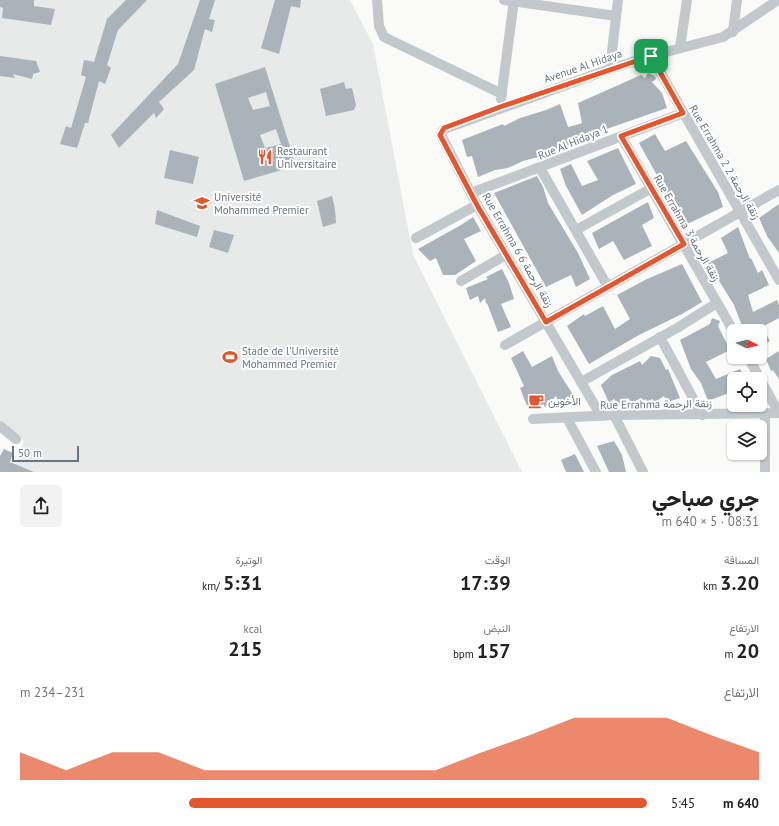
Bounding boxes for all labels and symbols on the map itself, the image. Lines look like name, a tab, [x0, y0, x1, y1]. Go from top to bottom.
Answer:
pin	[634, 39, 668, 73]
street label: Avenue Al Hidaya	[542, 46, 624, 86]
street label: Rue Errahma 2 2 زنقة الرحمة	[687, 102, 764, 222]
street label: Rue Al Hidaya 1	[536, 122, 610, 162]
place label: Restaurant Universitaire	[277, 144, 337, 171]
restaurant icon: Restaurant Universitaire	[256, 148, 274, 166]
street label: Rue Errahma 3 زنقة الرحمة	[651, 172, 723, 284]
place label: Université Mohammed Premier	[214, 190, 309, 217]
street label: Rue Errahma 6 6 زنقة الرحمة	[480, 190, 557, 310]
school or university icon: Université Mohammed Premier	[193, 194, 211, 212]
north arrow	[727, 324, 767, 364]
place label: Stade de l'Université Mohammed Premier	[242, 344, 339, 371]
sports icon: Stade de l'Université Mohammed Premier	[221, 348, 239, 366]
cafe icon: الأخوين	[527, 392, 545, 410]
place label: الأخوين	[548, 394, 581, 408]
street label: Rue Errahma زنقة الرحمة	[600, 396, 712, 412]
scale bar	[12, 444, 79, 463]

